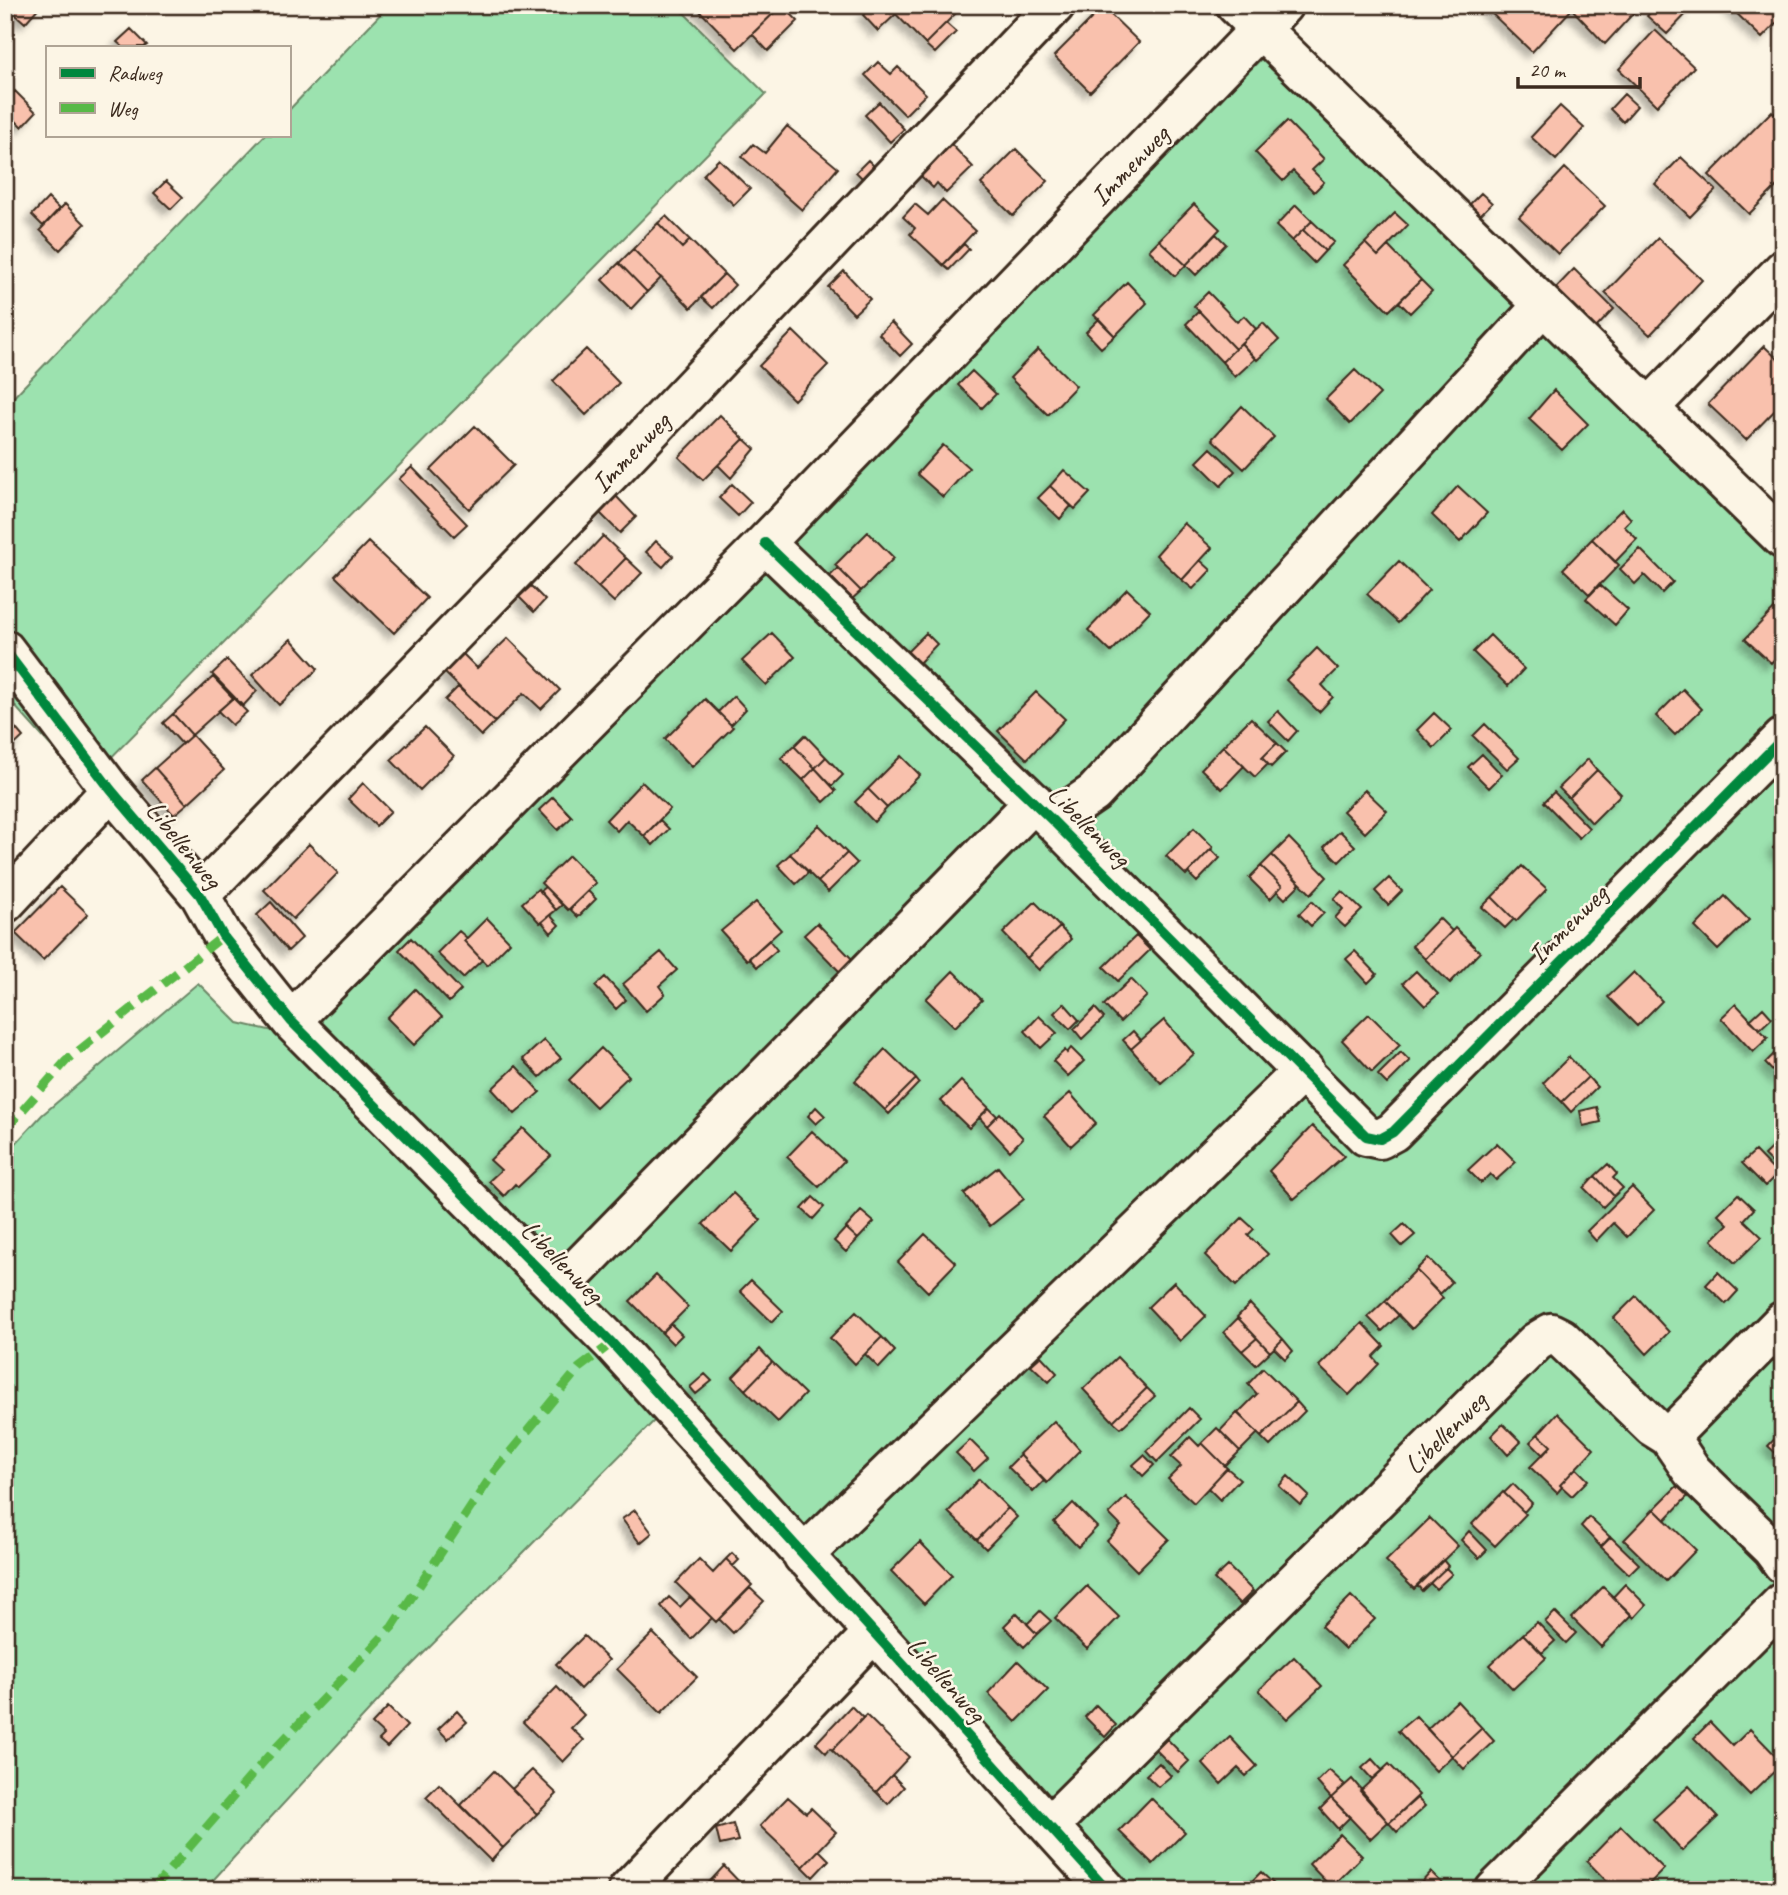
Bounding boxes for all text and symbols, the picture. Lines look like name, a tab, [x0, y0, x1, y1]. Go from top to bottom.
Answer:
legend	[46, 46, 290, 136]
scale bar	[1518, 46, 1641, 90]
text: 20 m	[1529, 57, 1567, 83]
text: Radweg	[108, 60, 163, 86]
text: Weg	[108, 96, 139, 122]
street label: Immenweg	[1082, 116, 1178, 213]
street label: Immenweg	[583, 403, 679, 500]
street label: Libellenweg	[1041, 776, 1140, 876]
street label: Libellenweg	[138, 793, 232, 897]
street label: Immenweg	[1520, 875, 1616, 972]
street label: Libellenweg	[514, 1212, 613, 1312]
street label: Libellenweg	[1396, 1382, 1496, 1481]
street label: Libellenweg	[899, 1629, 996, 1731]

